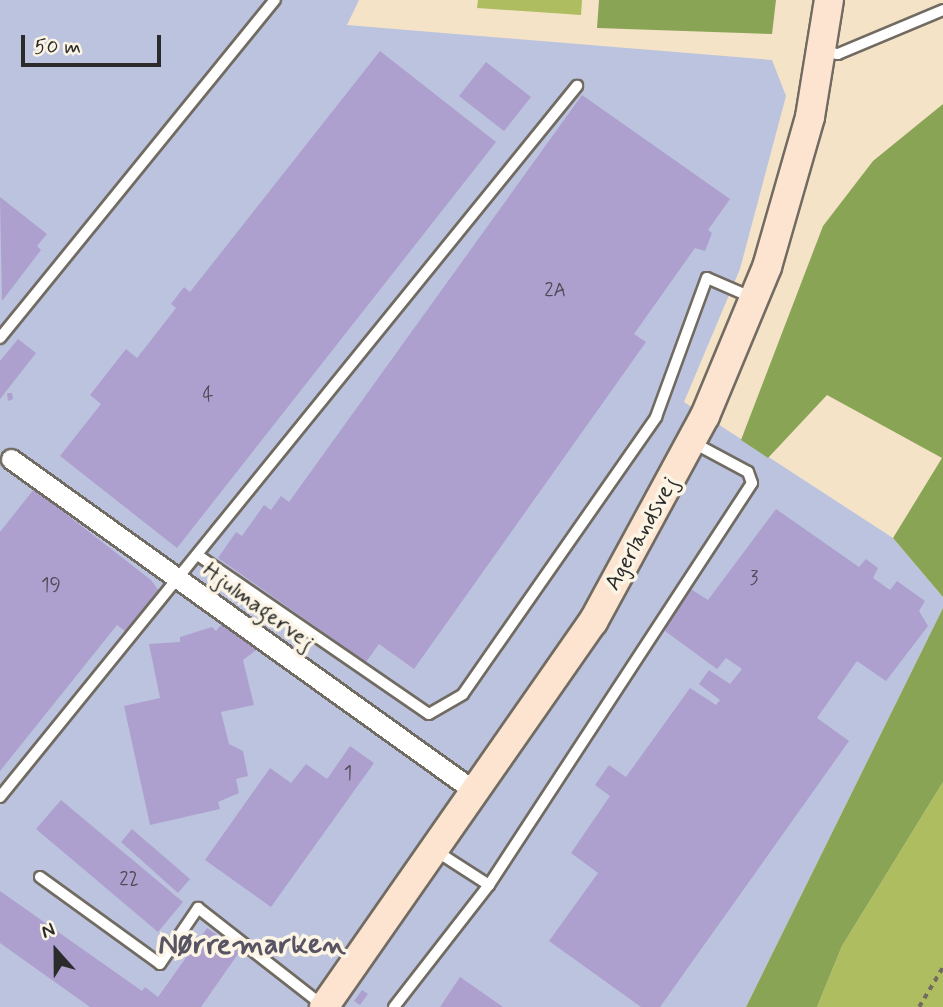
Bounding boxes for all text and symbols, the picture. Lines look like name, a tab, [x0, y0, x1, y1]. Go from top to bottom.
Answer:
scale bar	[24, 21, 164, 65]
text: 50 m	[34, 33, 81, 61]
house number: 2A	[544, 280, 566, 302]
house number: 4	[202, 385, 214, 407]
street label: Agerlandsvej	[599, 472, 685, 596]
street label: Hjulmagervej	[197, 557, 319, 657]
house number: 3	[750, 568, 758, 590]
house number: 19	[41, 575, 61, 597]
house number: 1	[344, 763, 352, 785]
house number: 22	[119, 869, 139, 891]
north arrow	[21, 916, 91, 986]
text: N	[38, 917, 59, 945]
district label: Nørremarken	[158, 927, 346, 963]

